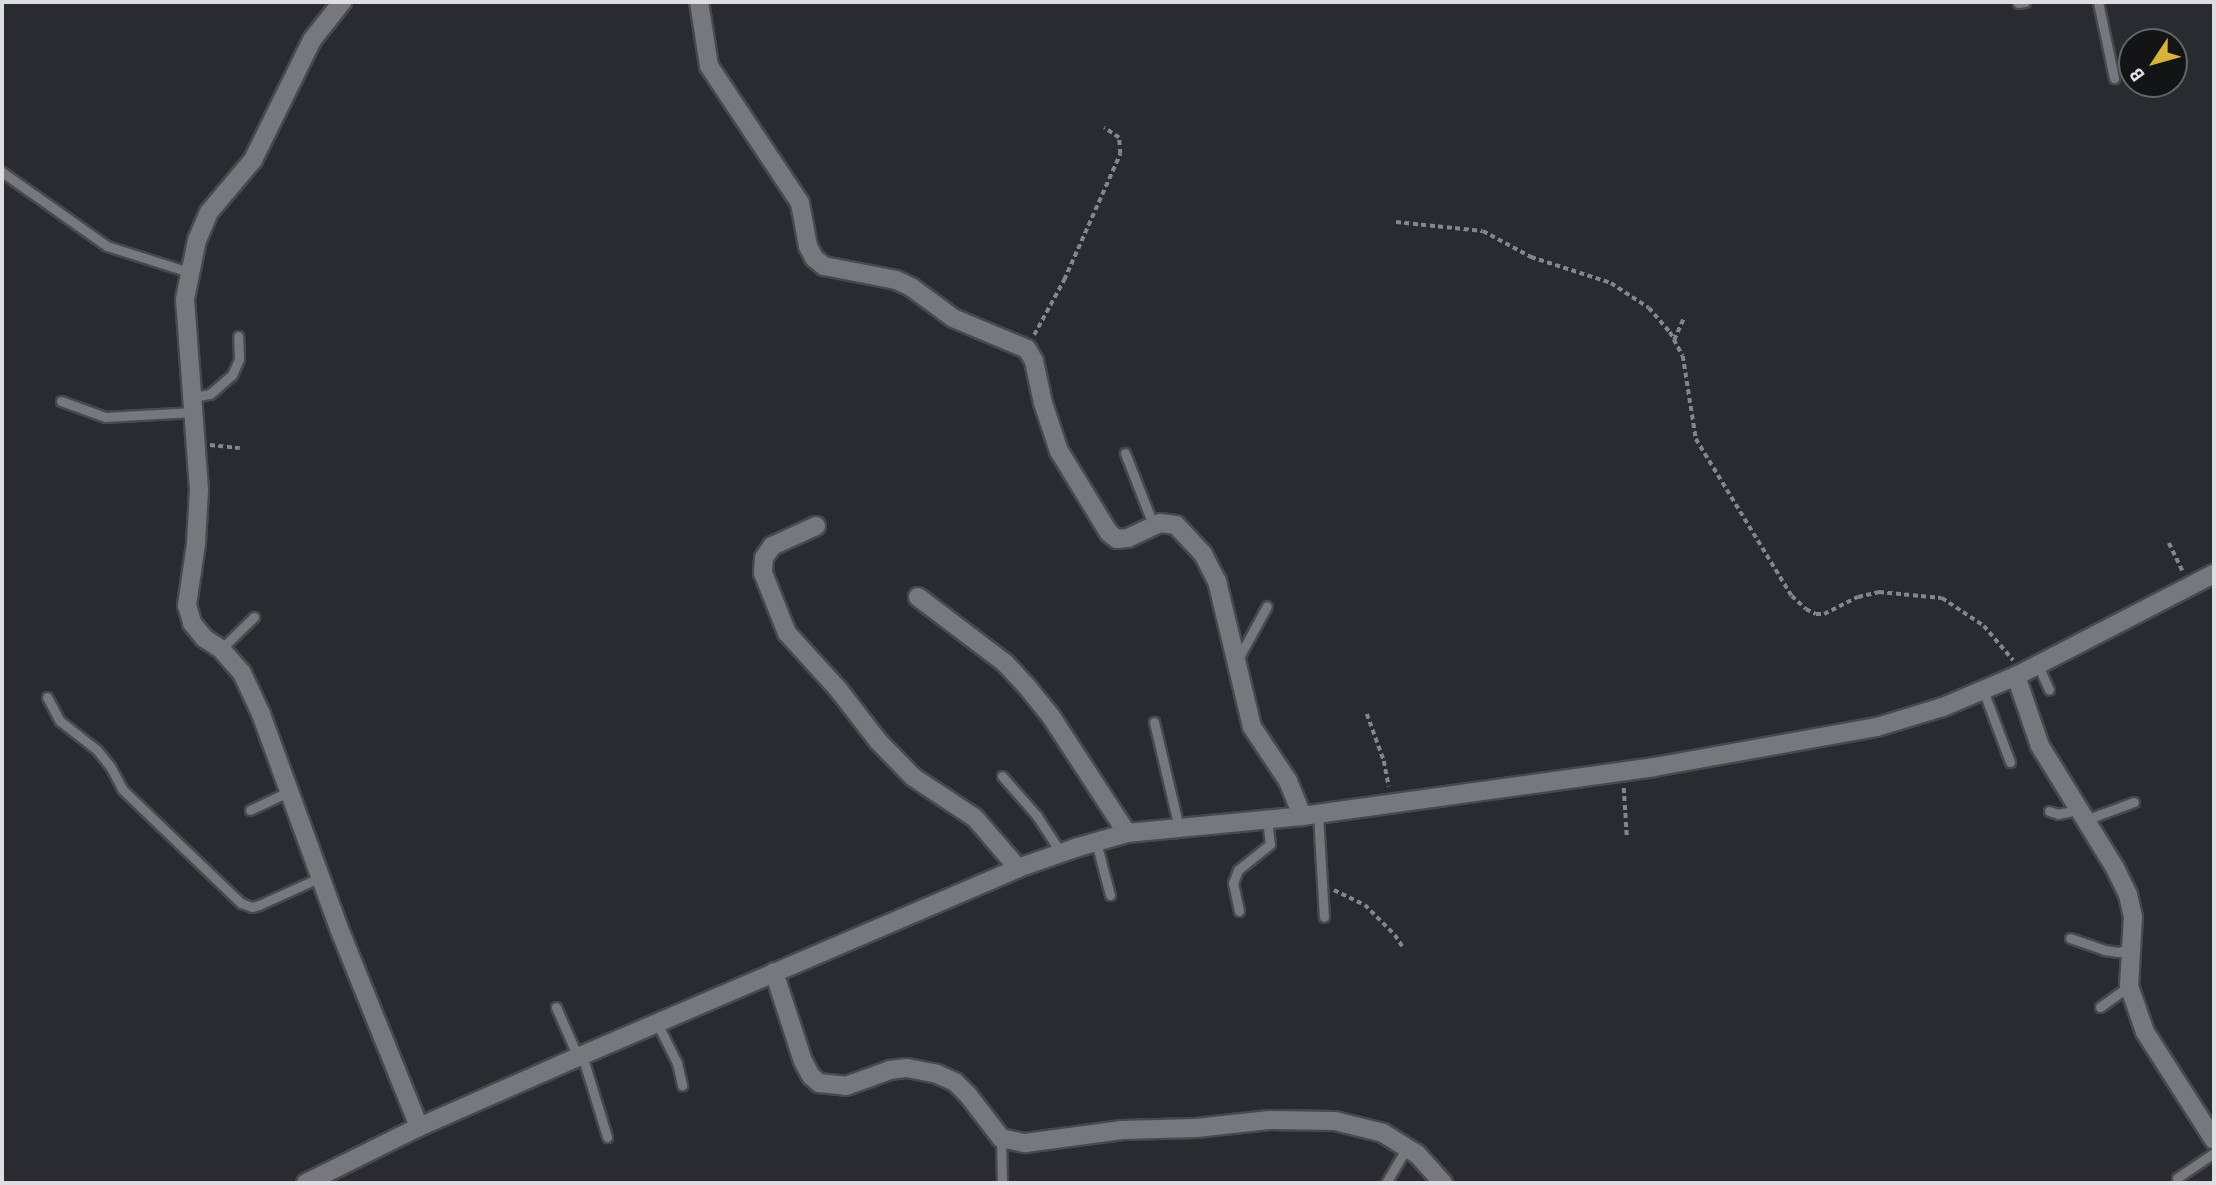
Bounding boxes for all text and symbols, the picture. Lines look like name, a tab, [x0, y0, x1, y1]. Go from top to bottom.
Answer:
north arrow	[2118, 28, 2188, 98]
text: B	[2125, 63, 2150, 86]

